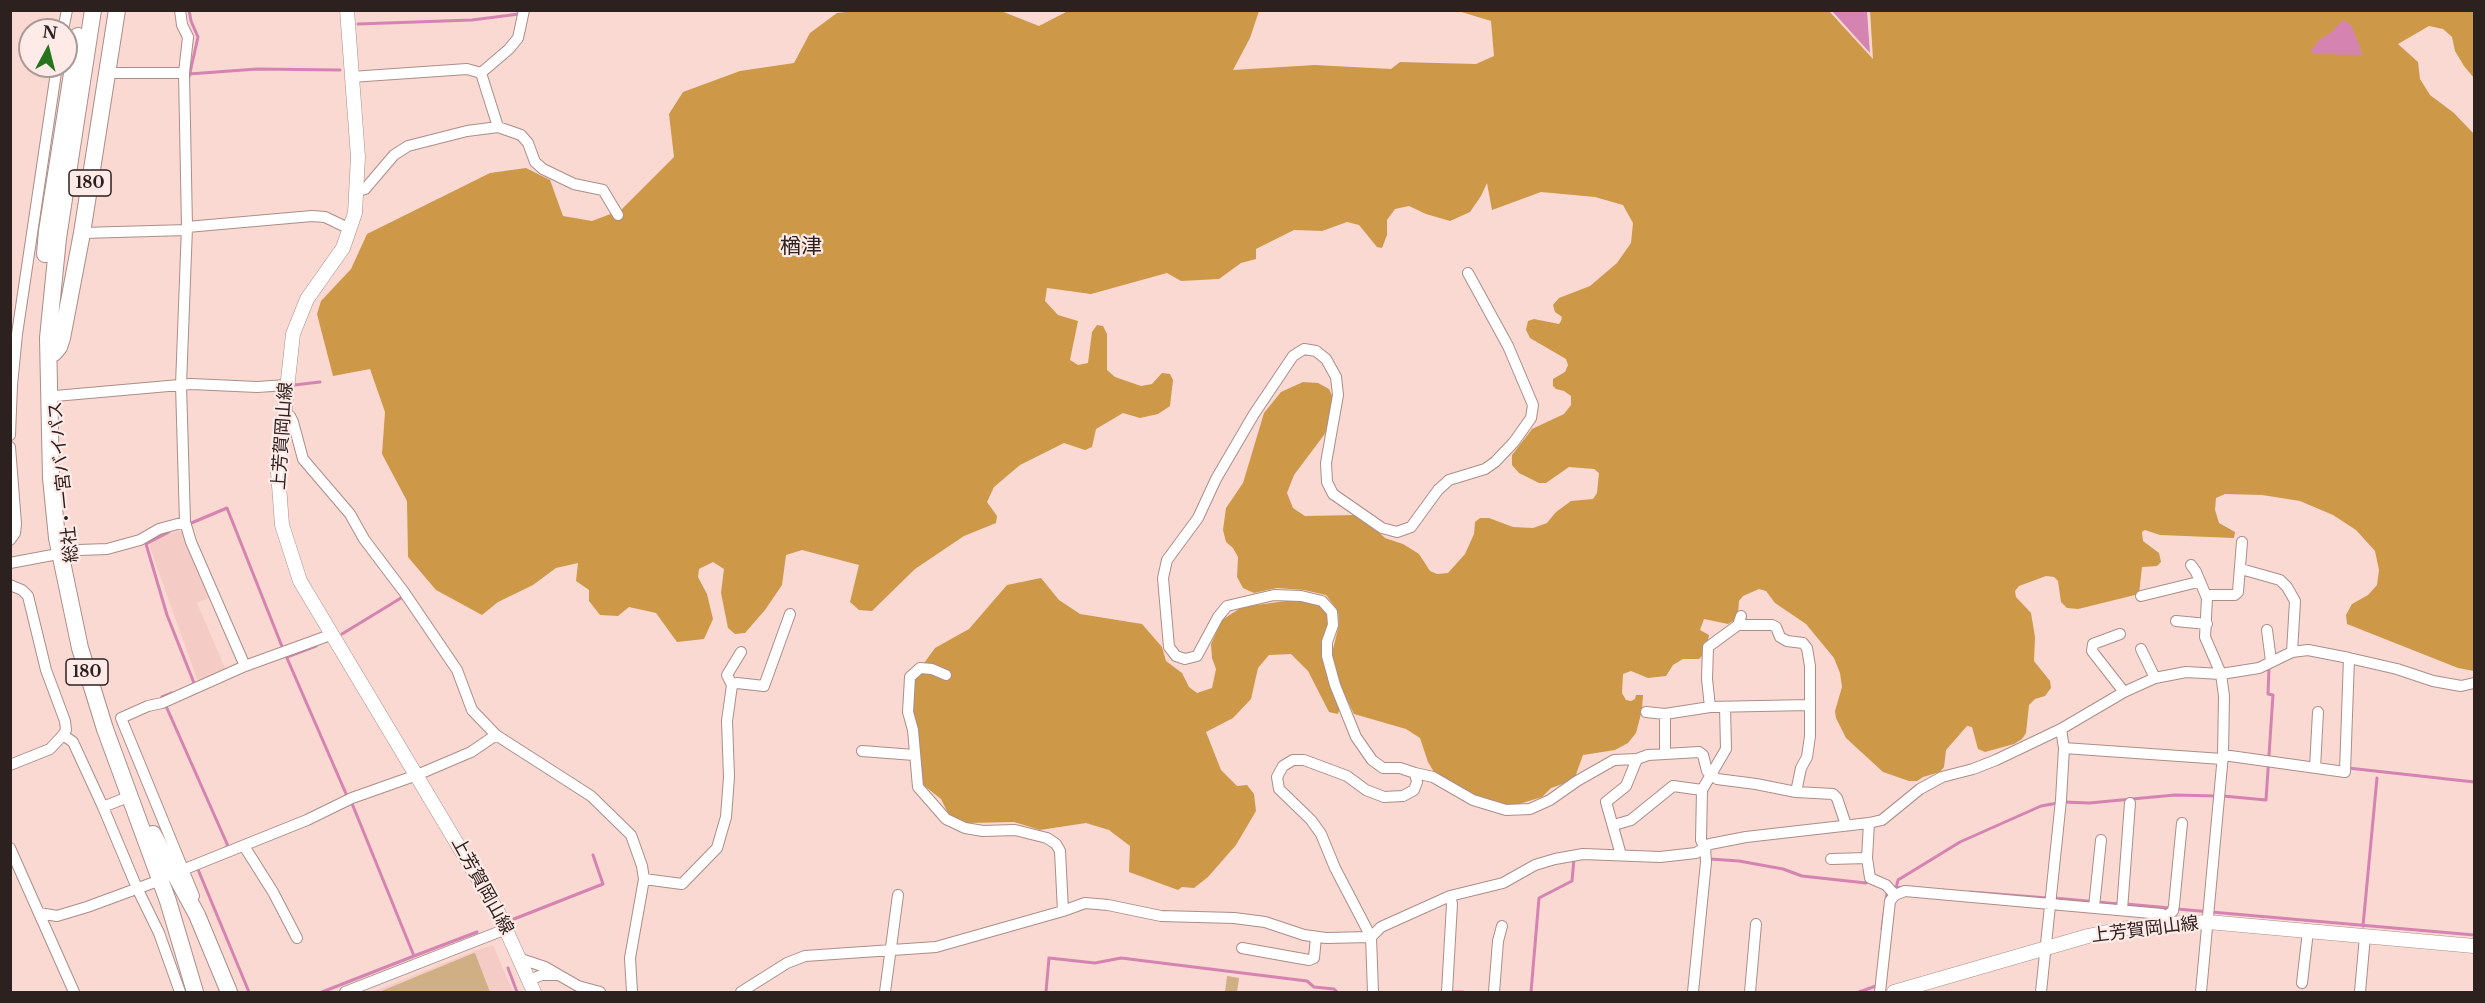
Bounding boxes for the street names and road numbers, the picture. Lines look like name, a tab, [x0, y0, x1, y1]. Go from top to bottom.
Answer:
road number: 180	[69, 170, 111, 196]
street label: 上芳賀岡山線	[268, 381, 298, 491]
street label: 総社・一宮バイパス	[45, 400, 83, 564]
road number: 180	[66, 659, 108, 685]
street label: 上芳賀岡山線	[446, 834, 518, 938]
street label: 上芳賀岡山線	[2090, 913, 2200, 947]

